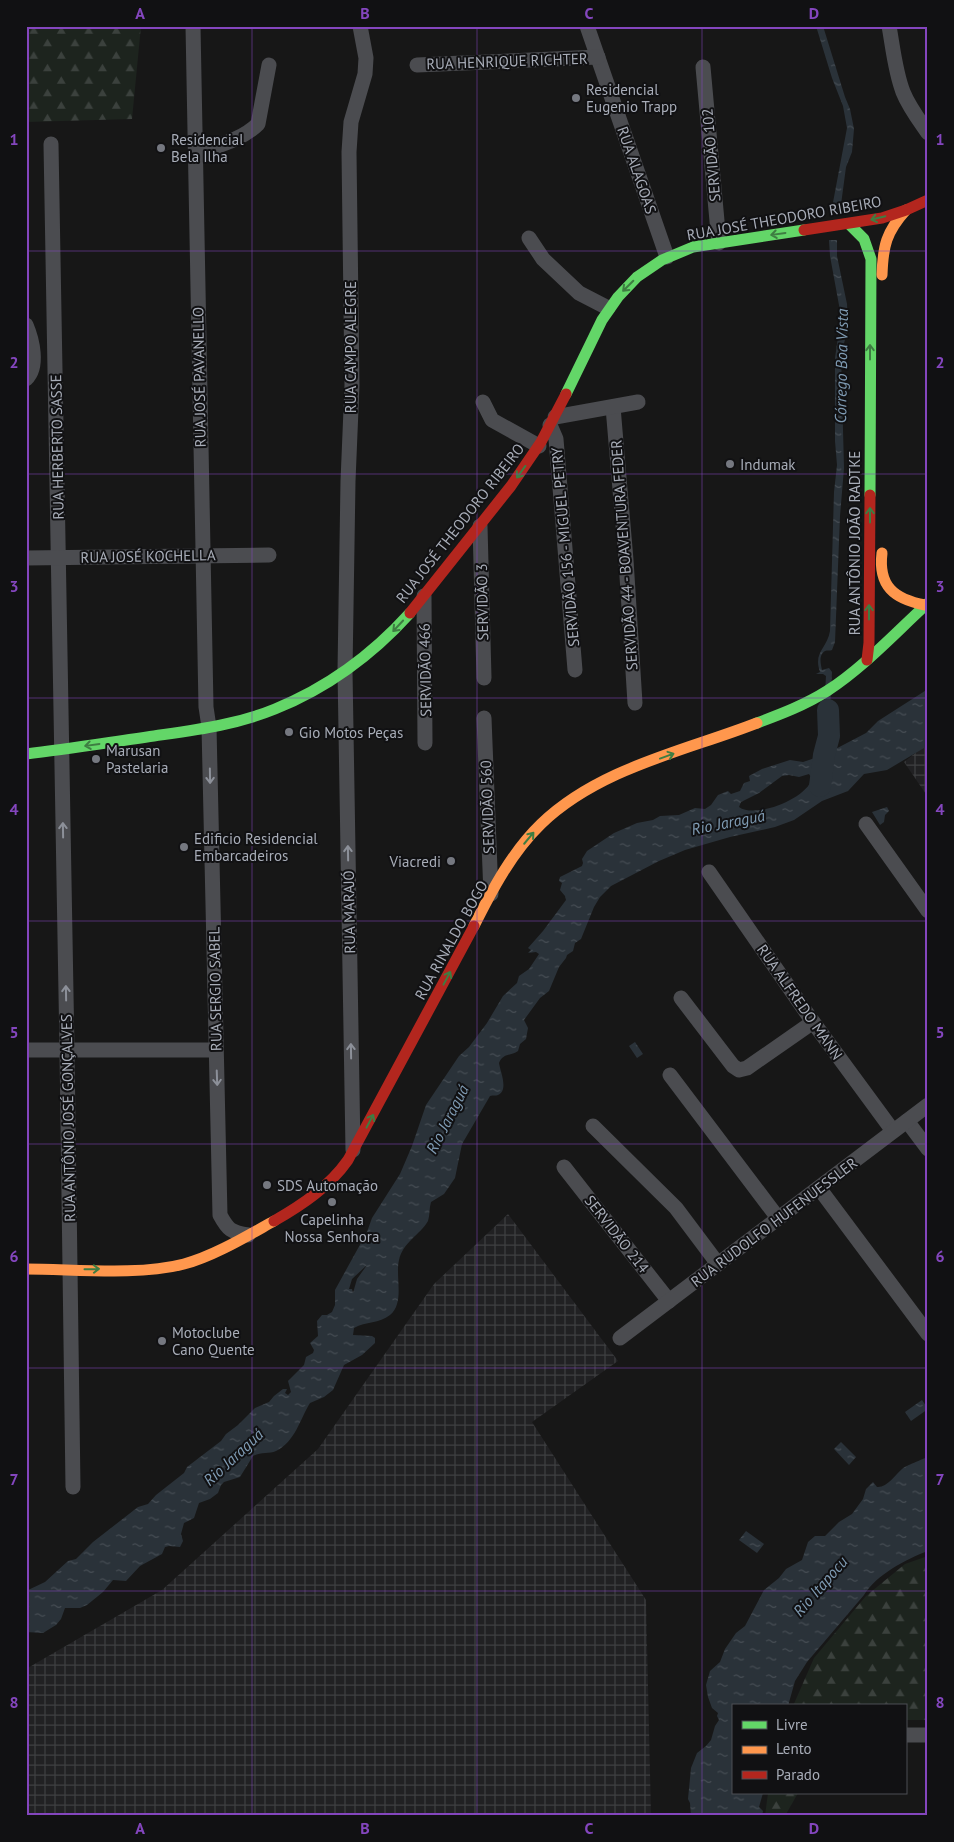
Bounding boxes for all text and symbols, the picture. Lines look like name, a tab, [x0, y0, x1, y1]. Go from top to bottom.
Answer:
text: A	[135, 3, 145, 23]
text: B	[360, 3, 370, 23]
text: C	[585, 3, 594, 23]
text: D	[809, 3, 819, 23]
street label: RUA HENRIQUE RICHTER	[426, 49, 588, 73]
place label: Residencial Eugenio Trapp	[586, 80, 677, 116]
marker: Residencial Eugenio Trapp	[570, 92, 582, 104]
street label: SERVIDÃO 102	[697, 107, 725, 203]
street label: RUA ALAGOAS	[613, 124, 661, 216]
text: 1	[9, 129, 19, 149]
text: 1	[935, 129, 945, 149]
place label: Residencial Bela Ilha	[171, 130, 244, 166]
marker: Residencial Bela Ilha	[155, 142, 167, 154]
street label: RUA JOSÉ THEODORO RIBEIRO	[685, 192, 883, 244]
one-way arrow	[870, 214, 886, 223]
one-way arrow	[770, 230, 786, 240]
one-way arrow	[622, 280, 634, 292]
street label: RUA CAMPO ALEGRE	[341, 281, 360, 413]
street label: RUA JOSÉ PAVANELLO	[188, 307, 210, 447]
water label: Córrego Boa Vista	[830, 308, 852, 424]
one-way arrow	[865, 344, 875, 360]
text: 2	[9, 352, 19, 372]
text: 2	[935, 352, 945, 372]
street label: RUA HERBERTO SASSE	[46, 374, 68, 520]
street label: RUA JOSÉ THEODORO RIBEIRO	[392, 439, 528, 607]
street label: SERVIDÃO 44 - BOAVENTURA FEDER	[606, 439, 642, 671]
street label: SERVIDÃO 156 - MIGUEL PETRY	[547, 446, 583, 648]
street label: RUA ANTÔNIO JOÃO RADTKE	[845, 451, 864, 635]
place label: Indumak	[740, 455, 796, 474]
marker: Indumak	[724, 458, 736, 470]
one-way arrow	[516, 465, 527, 478]
one-way arrow	[865, 507, 875, 523]
street label: RUA JOSÉ KOCHELLA	[80, 545, 216, 567]
street label: SERVIDÃO 3	[472, 563, 492, 641]
text: 3	[9, 576, 19, 596]
text: 3	[935, 576, 945, 596]
one-way arrow	[864, 604, 874, 620]
one-way arrow	[392, 619, 404, 632]
street label: SERVIDÃO 466	[415, 623, 435, 717]
place label: Gio Motos Peças	[299, 723, 403, 742]
marker: Gio Motos Peças	[283, 726, 295, 738]
one-way arrow	[84, 740, 100, 750]
place label: Marusan Pastelaria	[106, 741, 169, 777]
one-way arrow	[659, 751, 674, 760]
marker: Marusan Pastelaria	[90, 753, 102, 765]
street label: SERVIDÃO 560	[476, 760, 498, 854]
one-way arrow	[205, 767, 215, 783]
text: 4	[9, 799, 19, 819]
text: 4	[935, 799, 945, 819]
water label: Rio Jaraguá	[690, 805, 767, 839]
one-way arrow	[58, 823, 68, 839]
place label: Edificio Residencial Embarcadeiros	[194, 829, 318, 865]
one-way arrow	[523, 831, 534, 844]
marker: Edificio Residencial Embarcadeiros	[178, 841, 190, 853]
one-way arrow	[343, 845, 353, 862]
place label: Viacredi	[388, 852, 441, 871]
marker: Viacredi	[445, 855, 457, 867]
street label: RUA MARAJÓ	[339, 870, 359, 954]
street label: RUA RINALDO BOGO	[410, 877, 492, 1003]
street label: RUA SERGIO SABEL	[204, 926, 226, 1051]
street label: RUA ALFREDO MANN	[753, 941, 847, 1063]
one-way arrow	[442, 970, 452, 985]
one-way arrow	[62, 985, 71, 1001]
street label: RUA ANTÔNIO JOSÉ GONÇALVES	[57, 1014, 79, 1222]
text: 5	[9, 1022, 19, 1042]
text: 5	[935, 1022, 945, 1042]
one-way arrow	[346, 1043, 356, 1059]
one-way arrow	[212, 1070, 222, 1086]
water label: Rio Jaraguá	[421, 1081, 473, 1157]
one-way arrow	[365, 1113, 375, 1128]
street label: RUA RUDOLFO HUFENUESSLER	[687, 1153, 861, 1291]
place label: SDS Automação	[277, 1176, 378, 1195]
marker: SDS Automação	[261, 1179, 273, 1191]
street label: SERVIDÃO 214	[581, 1191, 653, 1277]
marker: Capelinha Nossa Senhora	[326, 1196, 338, 1208]
place label: Capelinha Nossa Senhora	[285, 1210, 379, 1246]
text: 6	[9, 1246, 19, 1266]
text: 6	[935, 1246, 945, 1266]
one-way arrow	[84, 1264, 100, 1274]
place label: Motoclube Cano Quente	[172, 1323, 255, 1359]
marker: Motoclube Cano Quente	[156, 1335, 168, 1347]
water label: Rio Jaraguá	[199, 1424, 267, 1490]
text: 7	[9, 1469, 19, 1489]
text: 7	[935, 1469, 945, 1489]
water label: Rio Itapocu	[788, 1552, 852, 1620]
text: 8	[9, 1692, 19, 1712]
text: 8	[935, 1692, 945, 1712]
legend	[732, 1704, 906, 1794]
text: Livre	[776, 1715, 808, 1734]
text: Lento	[776, 1739, 812, 1758]
text: Parado	[776, 1765, 820, 1784]
text: A	[135, 1818, 145, 1838]
text: B	[360, 1818, 370, 1838]
text: C	[585, 1818, 594, 1838]
text: D	[809, 1818, 819, 1838]

